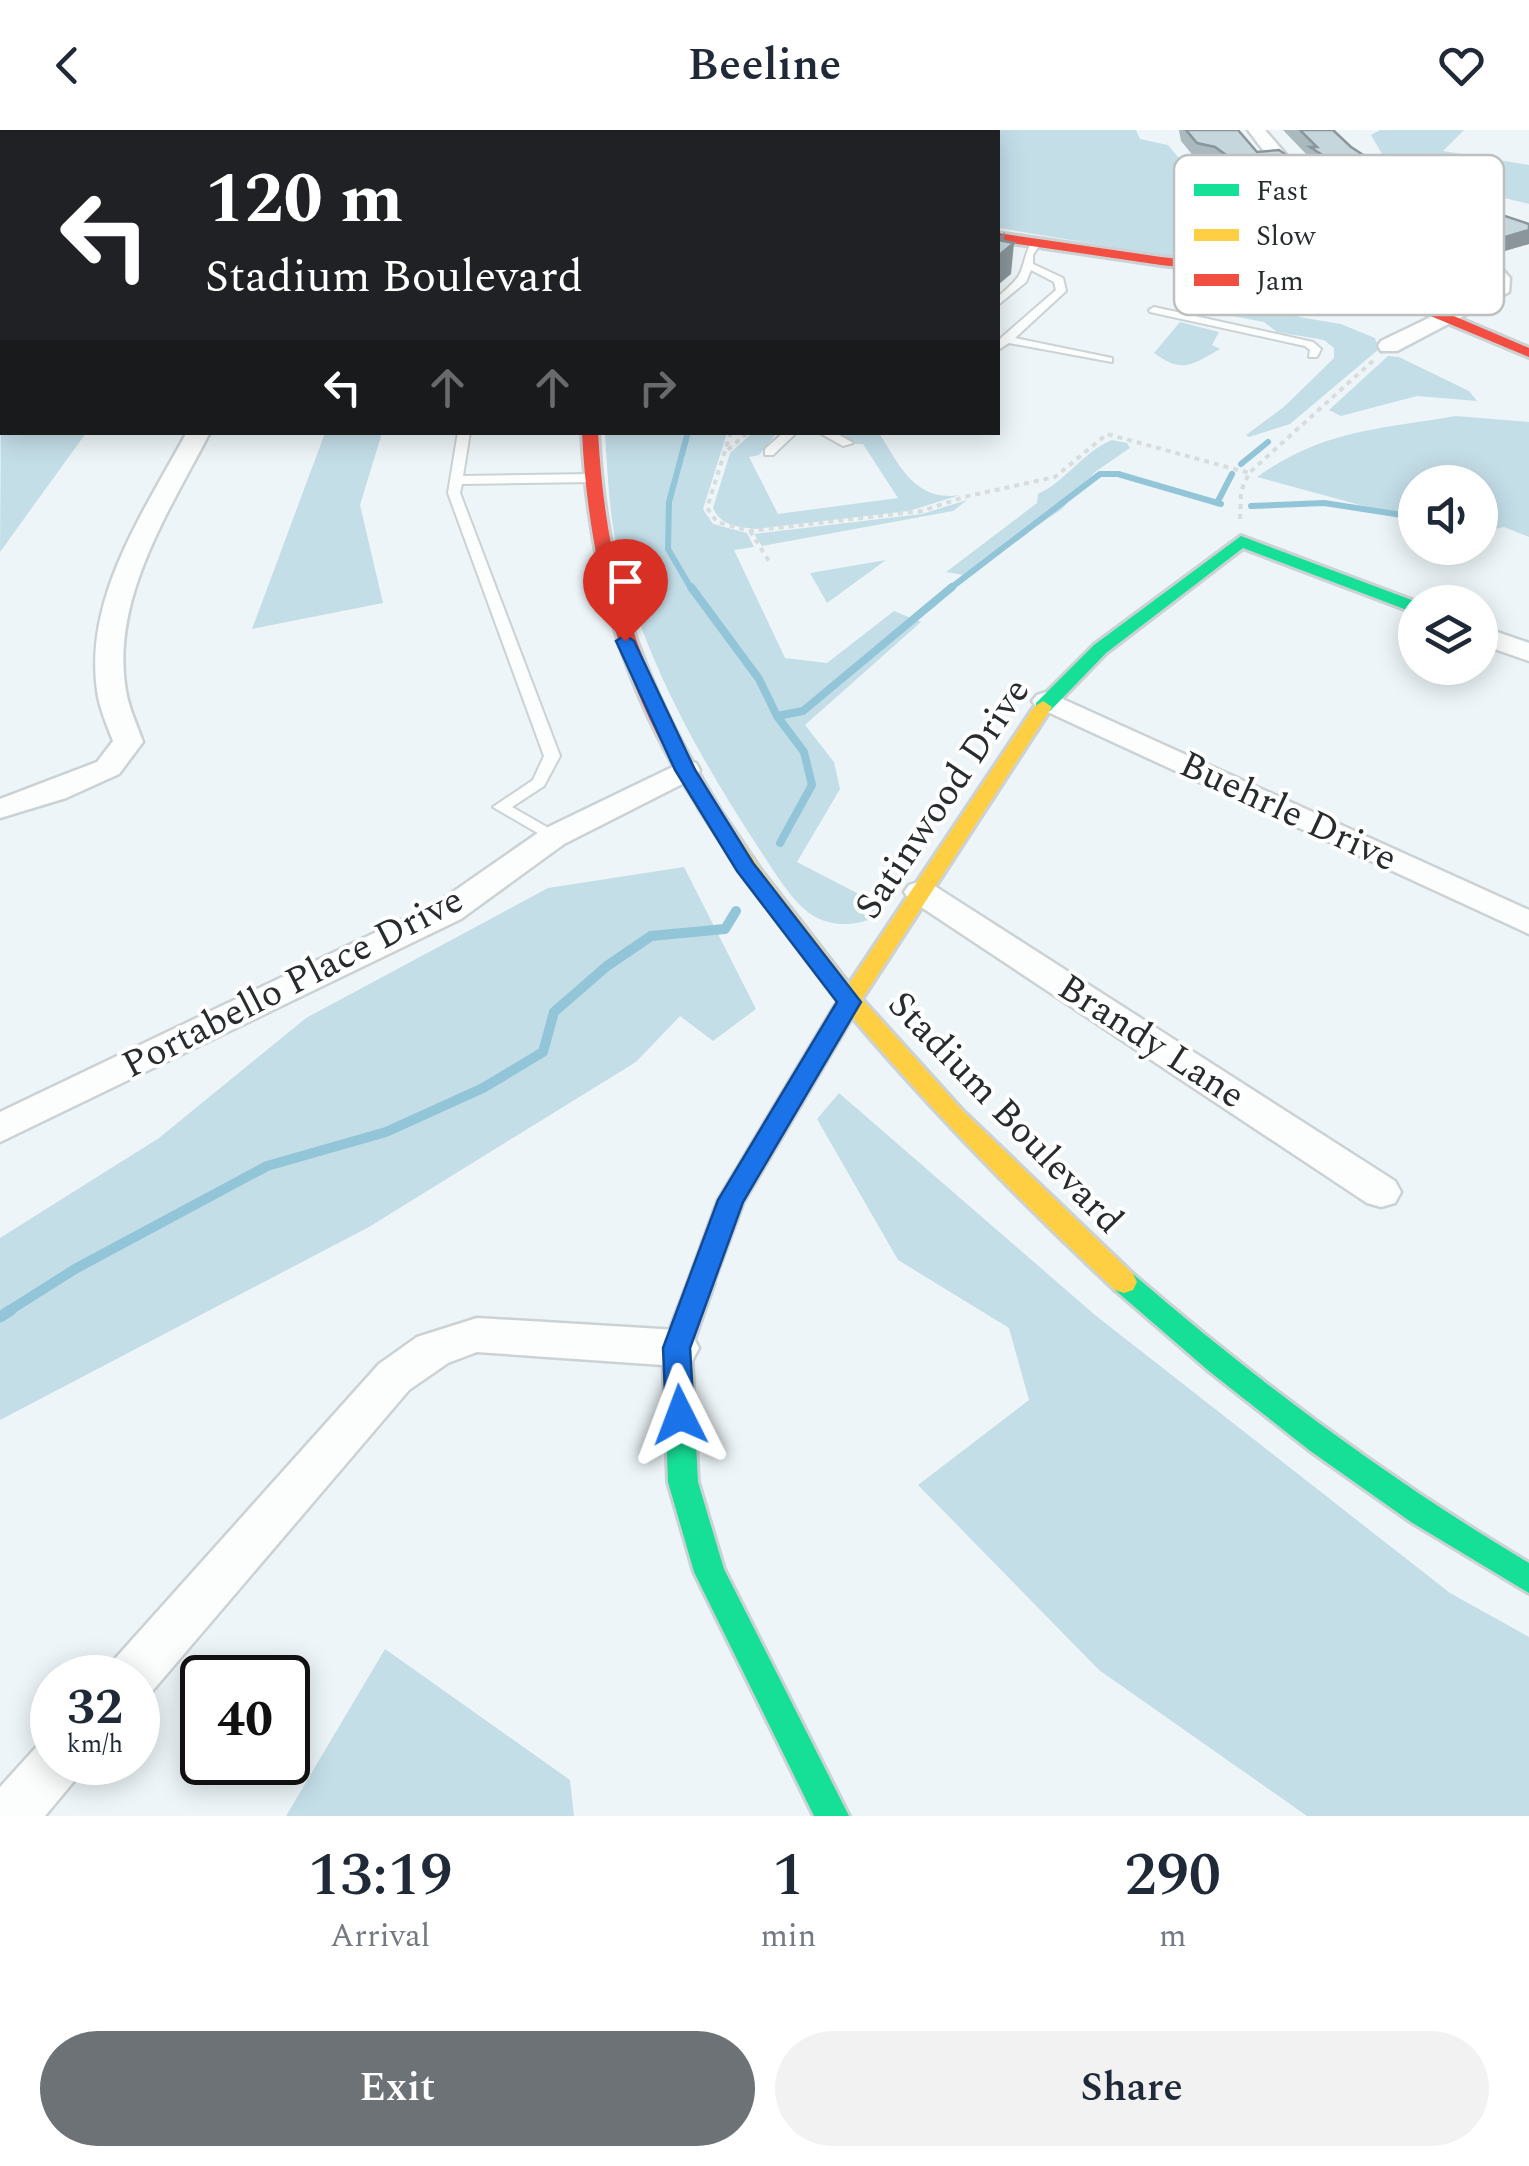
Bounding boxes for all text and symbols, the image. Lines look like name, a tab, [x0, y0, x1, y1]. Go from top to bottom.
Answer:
text: Beeline	[688, 31, 841, 100]
icon: back	[40, 38, 95, 93]
icon: heart	[1434, 38, 1489, 93]
text: 120 m	[205, 147, 403, 253]
legend	[1174, 155, 1504, 315]
icon: left	[40, 170, 170, 300]
text: Fast	[1256, 170, 1308, 213]
text: Slow	[1256, 215, 1316, 258]
text: Stadium Boulevard	[205, 243, 583, 312]
text: Jam	[1256, 260, 1304, 303]
icon: left	[315, 360, 370, 415]
icon: ahead	[420, 360, 475, 415]
icon: ahead	[525, 360, 580, 415]
icon: right	[630, 360, 685, 415]
map controls	[1398, 465, 1498, 685]
button: sound	[1398, 465, 1498, 565]
pin	[583, 539, 668, 642]
icon: arrive	[598, 554, 653, 609]
button: layers	[1398, 585, 1498, 685]
street label: Satinwood Drive	[841, 667, 1045, 931]
street label: Buehrle Drive	[1170, 736, 1406, 888]
street label: Portabello Place Drive	[112, 872, 474, 1094]
street label: Brandy Lane	[1046, 960, 1256, 1124]
street label: Stadium Boulevard	[873, 978, 1137, 1248]
position arrow	[628, 1363, 732, 1467]
speed limit sign: 40	[180, 1655, 310, 1785]
text: 32	[67, 1670, 123, 1746]
text: km/h	[67, 1726, 123, 1764]
text: 13:19	[308, 1830, 452, 1922]
text: 1	[772, 1830, 805, 1922]
text: 290	[1124, 1830, 1221, 1922]
text: Arrival	[330, 1912, 430, 1961]
text: min	[760, 1912, 816, 1961]
text: m	[1159, 1912, 1186, 1961]
button: Exit	[40, 2031, 755, 2146]
button: Share	[775, 2031, 1489, 2146]

